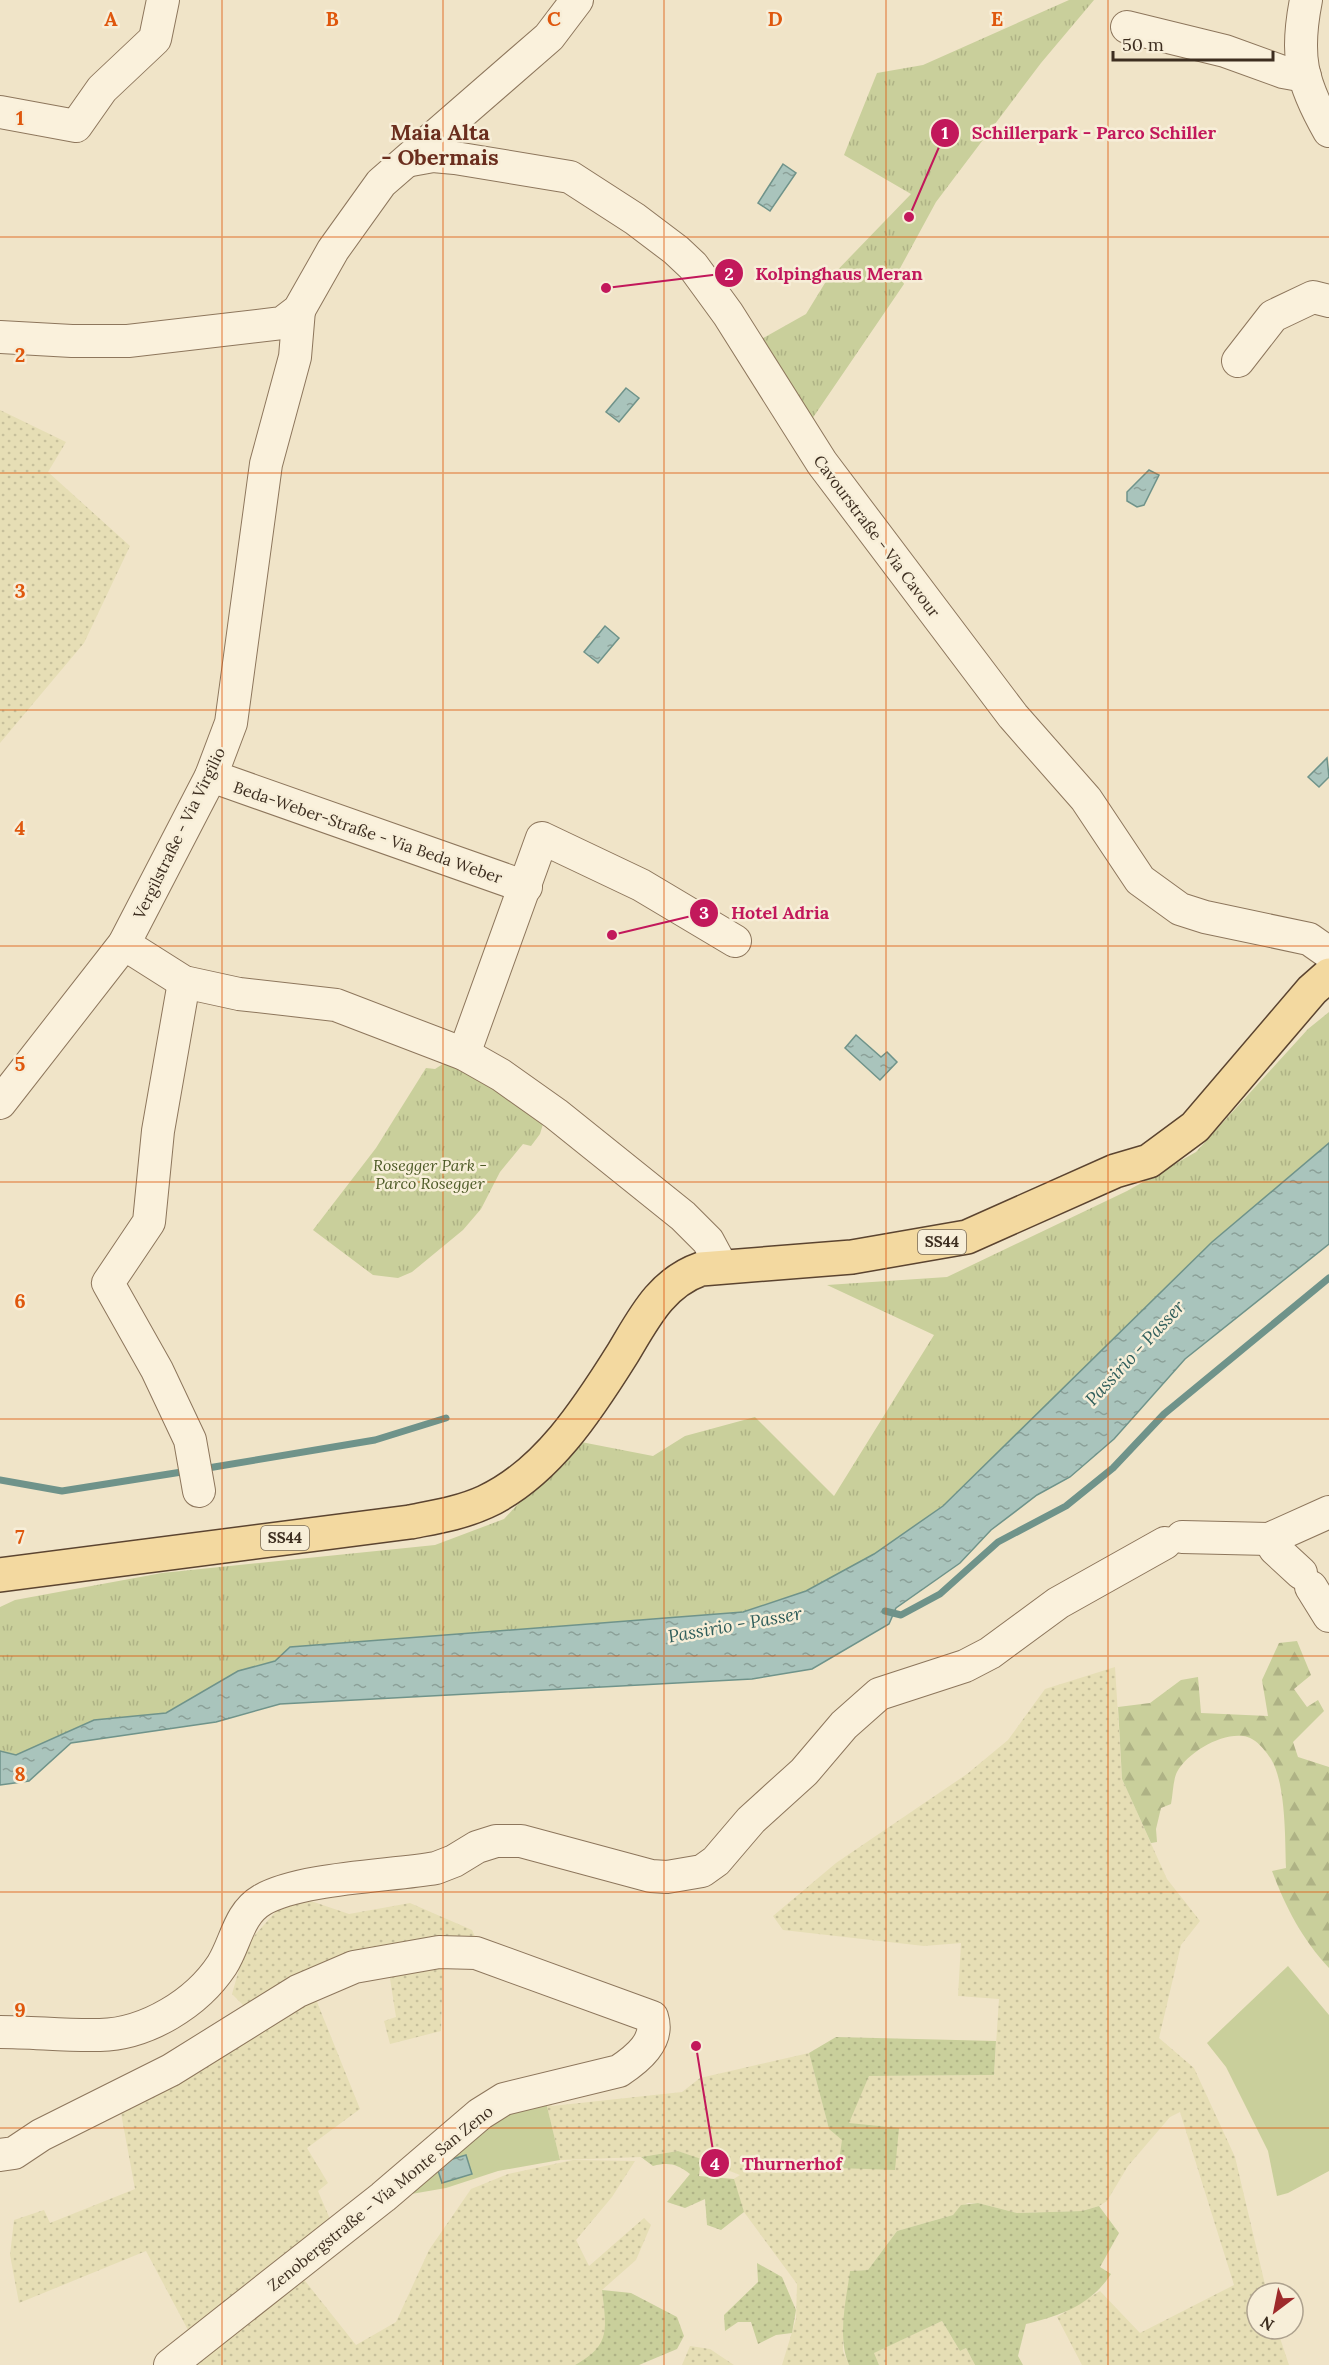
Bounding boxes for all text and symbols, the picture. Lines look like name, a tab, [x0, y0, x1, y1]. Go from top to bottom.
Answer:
text: A	[104, 6, 118, 31]
text: B	[325, 6, 339, 31]
text: C	[547, 6, 561, 31]
text: D	[767, 6, 783, 31]
text: E	[991, 6, 1003, 31]
scale bar	[1113, 24, 1274, 62]
text: 50 m	[1122, 33, 1164, 56]
text: 1	[16, 105, 24, 130]
callout: Schillerpark - Parco Schiller	[930, 115, 1229, 151]
district label: Maia Alta - Obermais	[381, 118, 499, 171]
text: 1	[941, 121, 949, 144]
text: Schillerpark - Parco Schiller	[972, 121, 1216, 144]
callout: Kolpinghaus Meran	[714, 255, 935, 291]
text: 2	[724, 262, 734, 285]
text: Kolpinghaus Meran	[755, 262, 923, 285]
text: 2	[15, 342, 25, 367]
street label: Cavourstraße - Via Cavour	[809, 451, 945, 621]
text: 3	[14, 578, 26, 603]
street label: Vergilstraße - Via Virgilio	[128, 744, 229, 923]
street label: Beda-Weber-Straße - Via Beda Weber	[231, 777, 505, 888]
text: 4	[15, 815, 26, 840]
callout: Hotel Adria	[689, 895, 841, 931]
text: 3	[699, 901, 709, 924]
text: Hotel Adria	[731, 901, 830, 924]
text: 5	[15, 1051, 26, 1076]
park label: Rosegger Park - Parco Rosegger	[373, 1155, 487, 1193]
road number: SS44	[918, 1230, 966, 1254]
text: 6	[14, 1288, 26, 1313]
water label: Passirio - Passer	[1080, 1295, 1190, 1410]
text: 7	[15, 1524, 25, 1549]
road number: SS44	[261, 1526, 309, 1550]
water label: Passirio - Passer	[666, 1601, 804, 1648]
text: 8	[14, 1761, 26, 1786]
text: 9	[14, 1997, 26, 2022]
street label: Zenobergstraße - Via Monte San Zeno	[263, 2101, 497, 2295]
callout: Thurnerhof	[700, 2145, 854, 2181]
text: 4	[710, 2152, 720, 2175]
text: Thurnerhof	[742, 2152, 843, 2175]
north arrow	[1245, 2281, 1305, 2341]
text: N	[1257, 2312, 1278, 2335]

